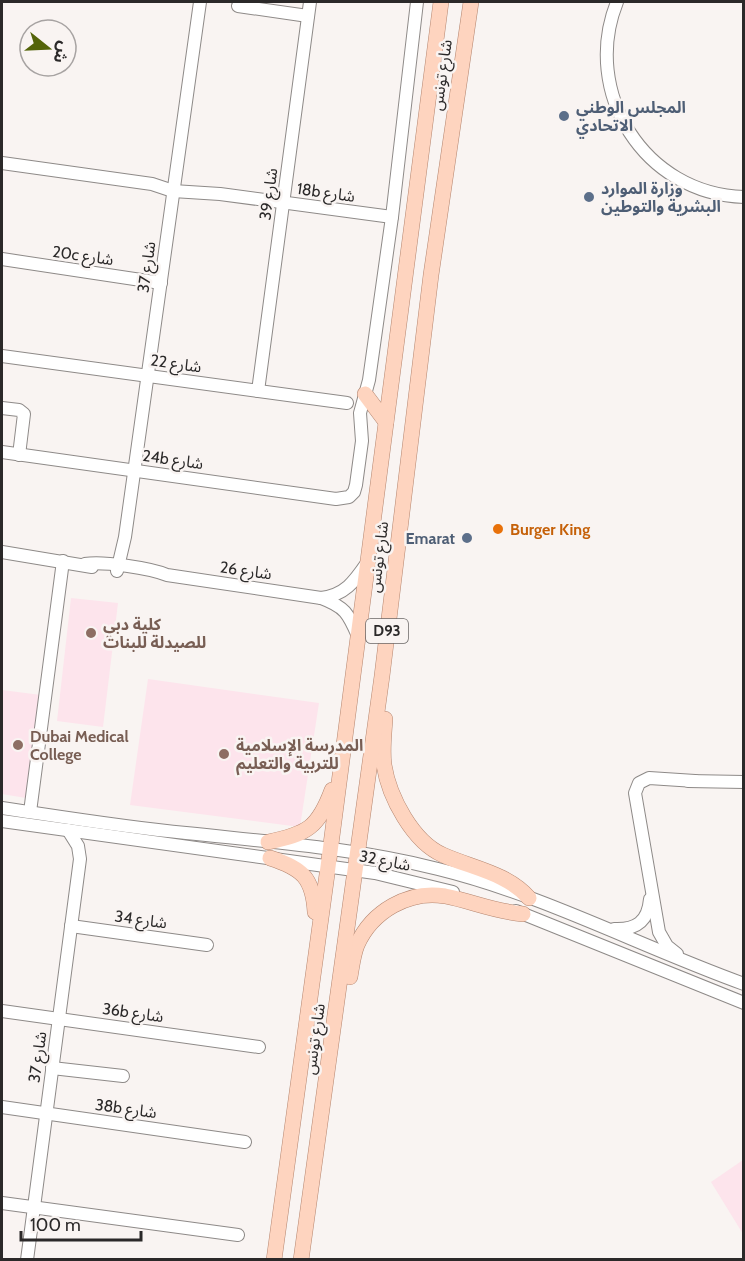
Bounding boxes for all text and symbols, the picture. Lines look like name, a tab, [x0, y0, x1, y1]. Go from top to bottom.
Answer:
north arrow	[18, 18, 78, 78]
street label: شارع تونس	[427, 38, 459, 112]
text: ش	[49, 39, 74, 66]
place label: المجلس الوطني الاتحادي	[576, 98, 686, 139]
marker: المجلس الوطني الاتحادي	[557, 109, 571, 123]
street label: شارع 39	[255, 167, 285, 222]
street label: 18b شارع	[295, 179, 356, 209]
place label: وزارة الموارد البشرية والتوطين	[601, 179, 721, 216]
marker: وزارة الموارد البشرية والتوطين	[582, 190, 596, 204]
street label: شارع 37	[134, 240, 162, 294]
street label: 20c شارع	[51, 242, 115, 272]
street label: شارع 22	[149, 350, 203, 379]
street label: 24b شارع	[141, 446, 205, 476]
street label: شارع تونس	[365, 520, 395, 594]
place label: Burger King	[510, 520, 590, 539]
marker: Burger King	[491, 522, 505, 536]
place label: Emarat	[406, 529, 455, 548]
marker: Emarat	[460, 531, 474, 545]
street label: شارع 26	[218, 557, 273, 587]
place label: كلية دبي للصيدلة للبنات	[103, 615, 206, 652]
road number: D93	[366, 619, 408, 643]
marker: كلية دبي للصيدلة للبنات	[84, 626, 98, 640]
place label: Dubai Medical College	[30, 727, 129, 764]
place label: المدرسة الإسلامية للتربية والتعليم	[236, 736, 363, 776]
marker: Dubai Medical College	[11, 738, 25, 752]
marker: المدرسة الإسلامية للتربية والتعليم	[217, 747, 231, 761]
street label: شارع 32	[357, 846, 412, 878]
street label: شارع 34	[113, 906, 168, 936]
street label: 36b شارع	[101, 999, 165, 1029]
street label: شارع تونس	[300, 1002, 332, 1076]
street label: شارع 37	[25, 1030, 53, 1084]
street label: 38b شارع	[93, 1095, 158, 1125]
scale bar	[21, 1204, 141, 1242]
text: 100 m	[30, 1214, 81, 1236]

